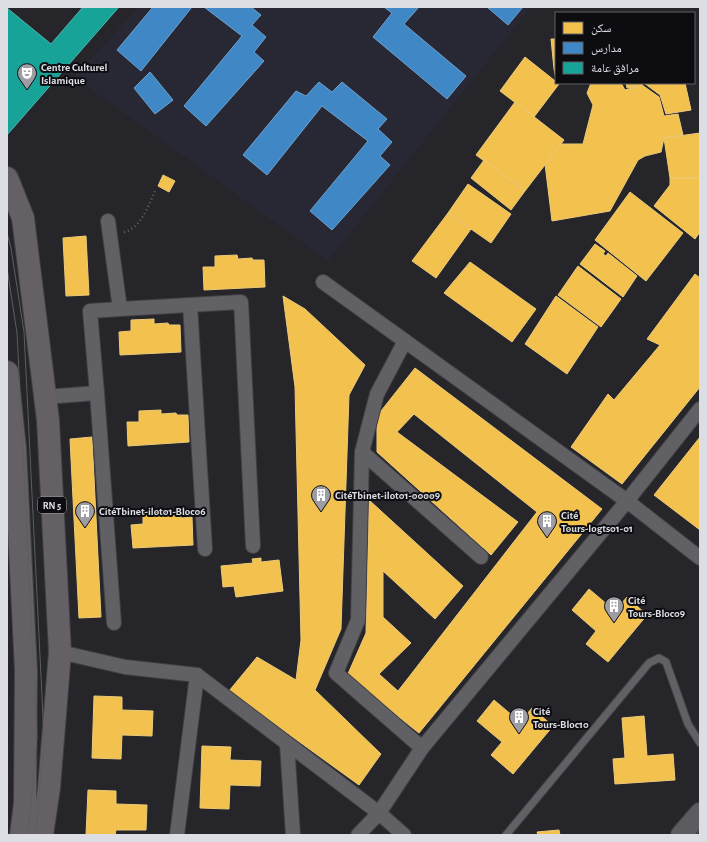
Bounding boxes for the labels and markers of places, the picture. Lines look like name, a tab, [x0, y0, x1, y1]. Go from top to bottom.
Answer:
theatre icon: Centre Culturel Islamique	[16, 62, 38, 90]
place label: Centre Culturel Islamique	[41, 62, 107, 86]
building icon: CitéTbinet-ilot01-00009	[310, 484, 332, 512]
place label: CitéTbinet-ilot01-00009	[335, 490, 440, 501]
building icon: CitéTbinet-ilot01-Bloc06	[74, 500, 96, 528]
place label: CitéTbinet-ilot01-Bloc06	[99, 506, 206, 517]
building icon: Cité Tours-logts01-01	[536, 510, 558, 538]
place label: Cité Tours-logts01-01	[561, 510, 633, 534]
building icon: Cité Tours-Bloc09	[603, 595, 625, 623]
place label: Cité Tours-Bloc09	[628, 595, 685, 619]
building icon: Cité Tours-Bloc10	[508, 706, 530, 734]
place label: Cité Tours-Bloc10	[533, 706, 589, 730]

